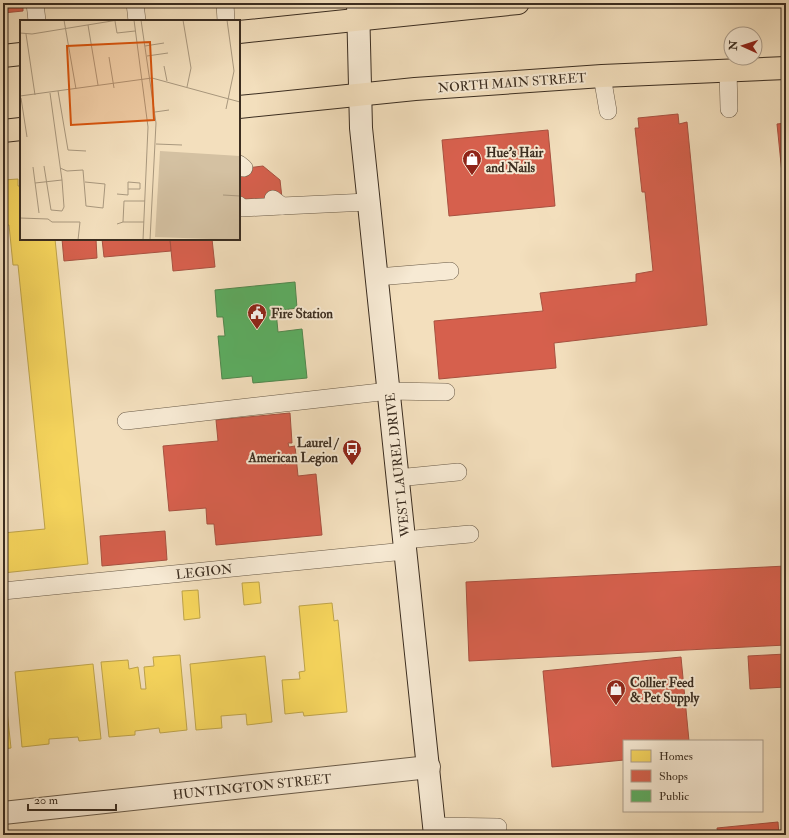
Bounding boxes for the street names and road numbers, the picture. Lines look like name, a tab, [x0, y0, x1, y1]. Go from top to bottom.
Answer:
street label: NORTH MAIN STREET	[437, 70, 587, 96]
street label: WEST LAUREL DRIVE	[382, 392, 414, 539]
street label: LEGION	[175, 561, 234, 583]
street label: HUNTINGTON STREET	[172, 771, 333, 803]

